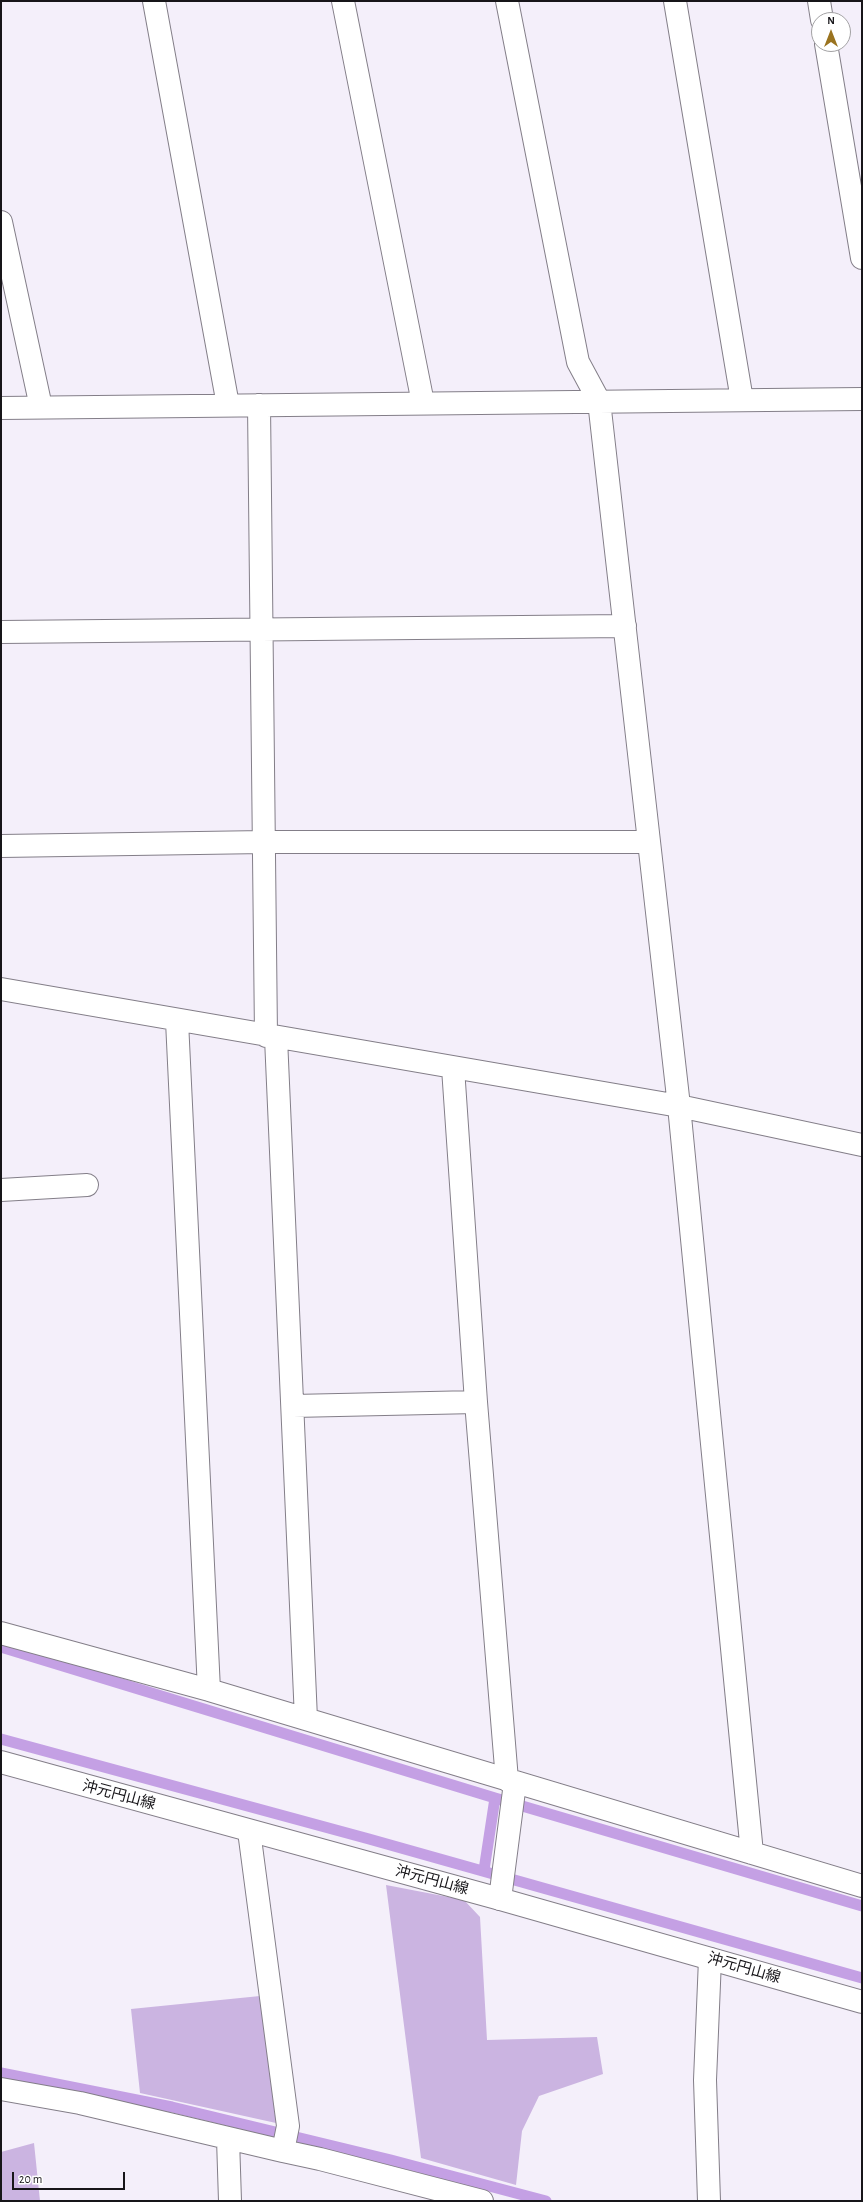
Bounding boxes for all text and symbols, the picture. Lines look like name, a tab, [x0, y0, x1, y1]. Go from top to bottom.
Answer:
north arrow	[811, 12, 851, 52]
text: N	[827, 15, 835, 26]
street label: 沖元円山線	[80, 1777, 158, 1813]
street label: 沖元円山線	[393, 1862, 471, 1898]
street label: 沖元円山線	[705, 1949, 783, 1987]
scale bar	[14, 2164, 127, 2190]
text: 20 m	[19, 2173, 42, 2185]

